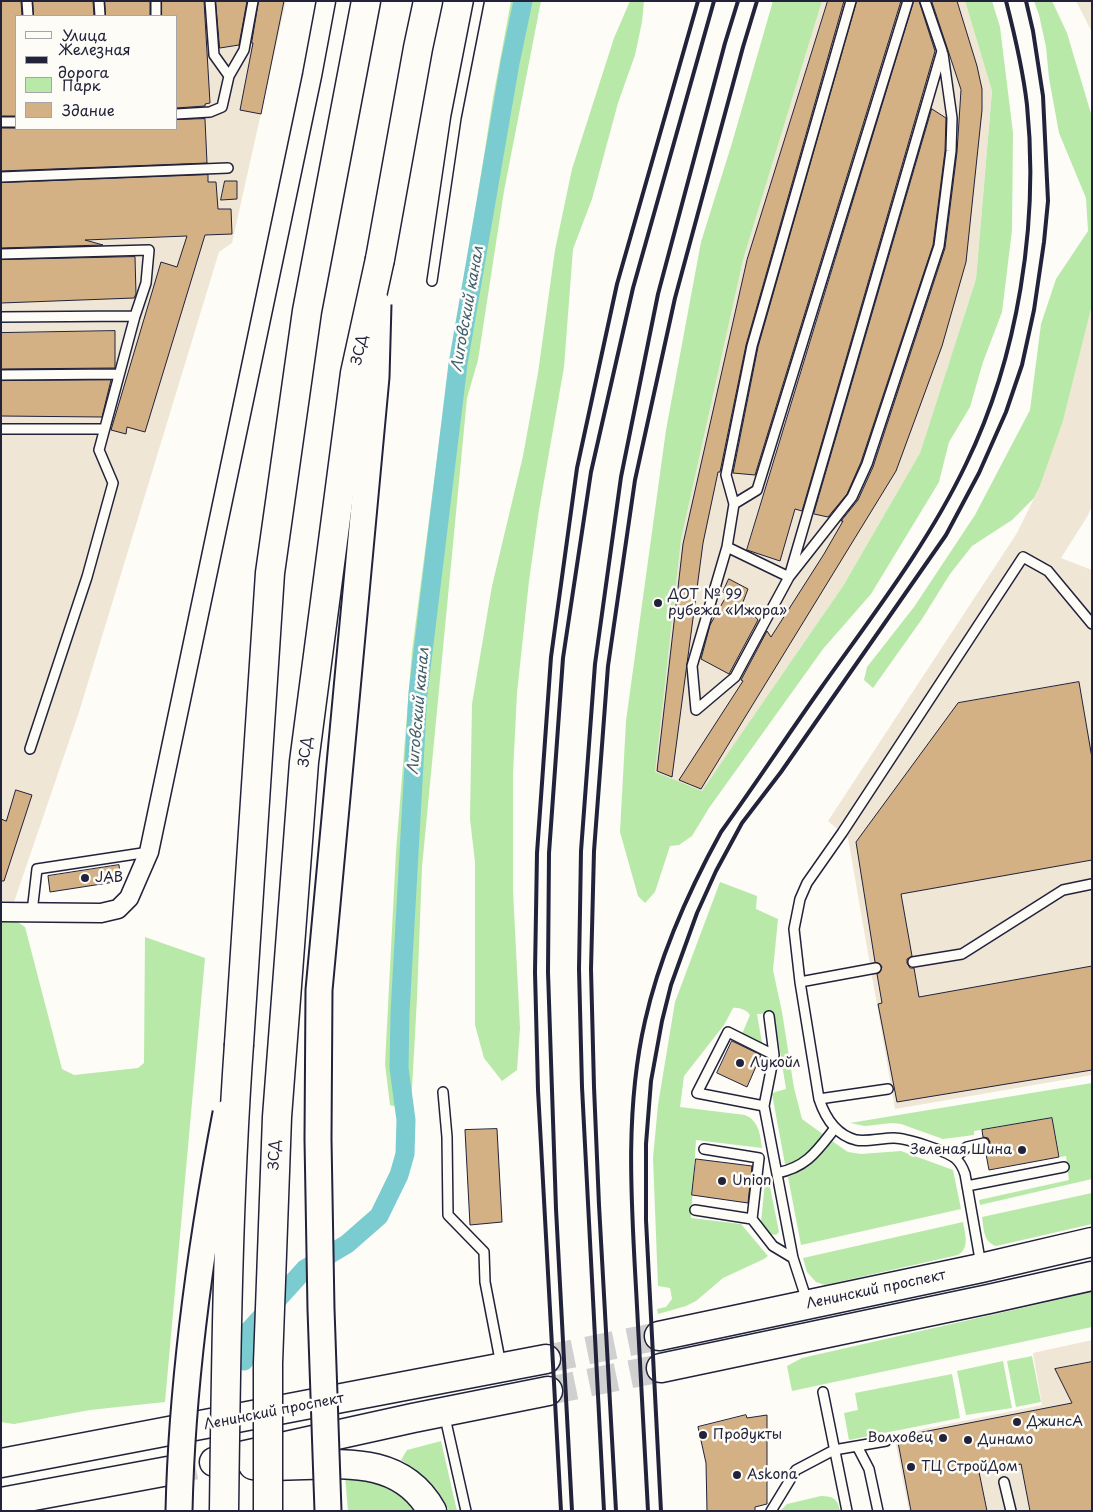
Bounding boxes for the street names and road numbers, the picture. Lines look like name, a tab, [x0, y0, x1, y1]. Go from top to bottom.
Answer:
street label: ЗСД	[349, 333, 371, 367]
street label: ЗСД	[296, 736, 316, 768]
street label: ЗСД	[266, 1140, 284, 1170]
street label: Ленинский проспект	[805, 1267, 947, 1313]
street label: Ленинский проспект	[203, 1390, 345, 1434]

